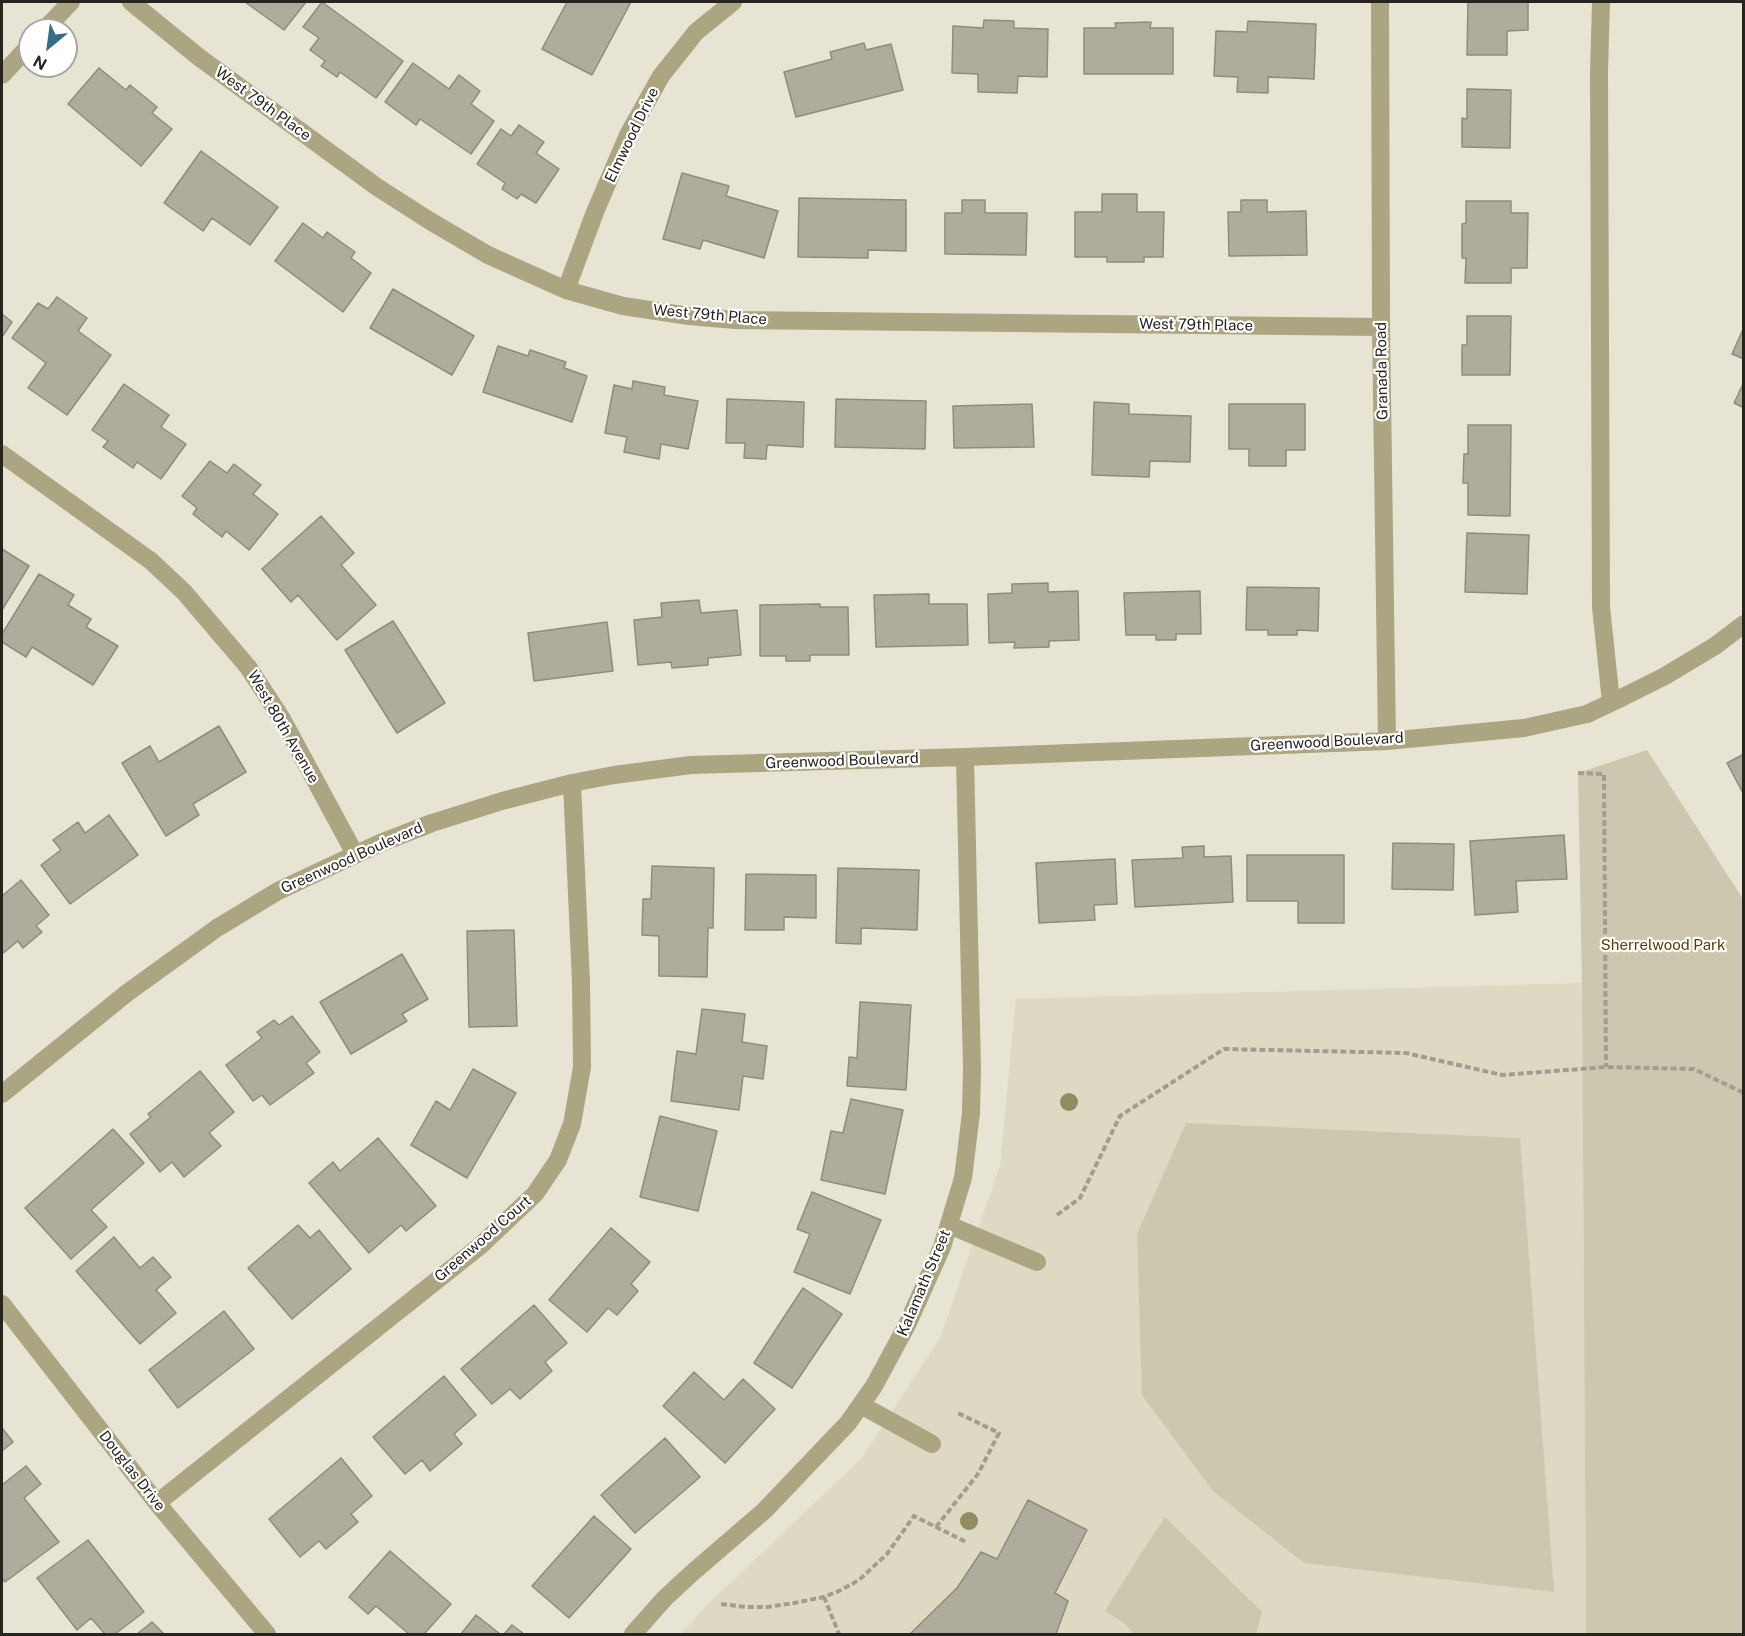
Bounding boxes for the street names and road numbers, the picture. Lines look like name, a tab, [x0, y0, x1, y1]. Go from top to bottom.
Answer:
street label: West 79th Place	[212, 63, 314, 145]
street label: Elmwood Drive	[601, 85, 663, 185]
street label: West 79th Place	[652, 301, 768, 329]
street label: West 79th Place	[1139, 315, 1253, 335]
street label: Granada Road	[1372, 322, 1392, 420]
street label: West 80th Avenue	[243, 667, 323, 787]
street label: Greenwood Boulevard	[1250, 729, 1404, 755]
street label: Greenwood Boulevard	[765, 749, 919, 773]
street label: Greenwood Boulevard	[278, 819, 426, 897]
street label: Greenwood Court	[431, 1192, 535, 1286]
street label: Kalamath Street	[893, 1227, 955, 1339]
street label: Douglas Drive	[95, 1427, 169, 1515]

